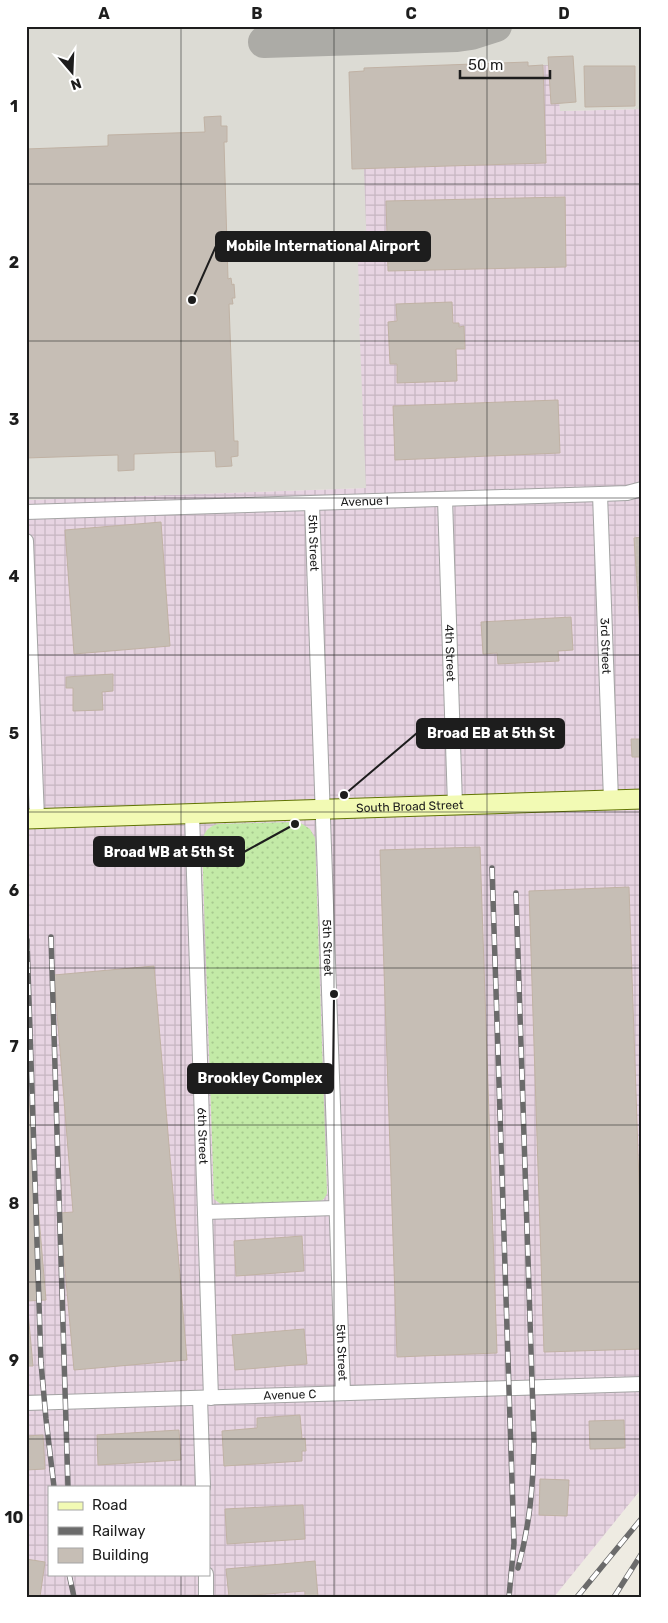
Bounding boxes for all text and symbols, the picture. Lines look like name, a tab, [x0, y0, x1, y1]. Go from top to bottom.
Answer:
text: A	[98, 4, 110, 23]
text: B	[251, 4, 263, 23]
text: C	[405, 4, 417, 23]
text: D	[558, 4, 570, 23]
north arrow	[48, 48, 98, 98]
scale bar	[460, 48, 550, 80]
text: 50 m	[468, 56, 503, 74]
text: N	[69, 74, 84, 93]
text: 1	[10, 97, 18, 116]
callout: Mobile International Airport	[216, 232, 430, 261]
text: Mobile International Airport	[226, 238, 420, 255]
text: 2	[9, 253, 19, 272]
text: 3	[9, 410, 19, 429]
street label: Avenue I	[340, 494, 389, 509]
street label: 5th Street	[305, 514, 321, 572]
text: 4	[9, 567, 20, 586]
street label: 3rd Street	[597, 617, 613, 675]
street label: 4th Street	[442, 624, 458, 682]
callout: Broad EB at 5th St	[417, 719, 564, 748]
text: 5	[9, 724, 19, 743]
text: Broad EB at 5th St	[427, 725, 555, 742]
street label: South Broad Street	[356, 798, 464, 815]
callout: Broad WB at 5th St	[94, 837, 244, 866]
text: Broad WB at 5th St	[104, 844, 235, 861]
text: 6	[9, 881, 19, 900]
street label: 5th Street	[320, 919, 335, 977]
text: 7	[9, 1037, 19, 1056]
callout: Brookley Complex	[188, 1064, 333, 1093]
text: Brookley Complex	[198, 1070, 323, 1087]
street label: 6th Street	[195, 1107, 210, 1165]
text: 8	[9, 1194, 20, 1213]
street label: 5th Street	[334, 1324, 350, 1381]
text: 9	[9, 1351, 19, 1370]
street label: Avenue C	[263, 1387, 317, 1403]
legend	[48, 1486, 210, 1576]
text: Road	[92, 1496, 128, 1514]
text: 10	[5, 1508, 24, 1527]
text: Railway	[92, 1522, 146, 1540]
text: Building	[92, 1546, 149, 1564]

